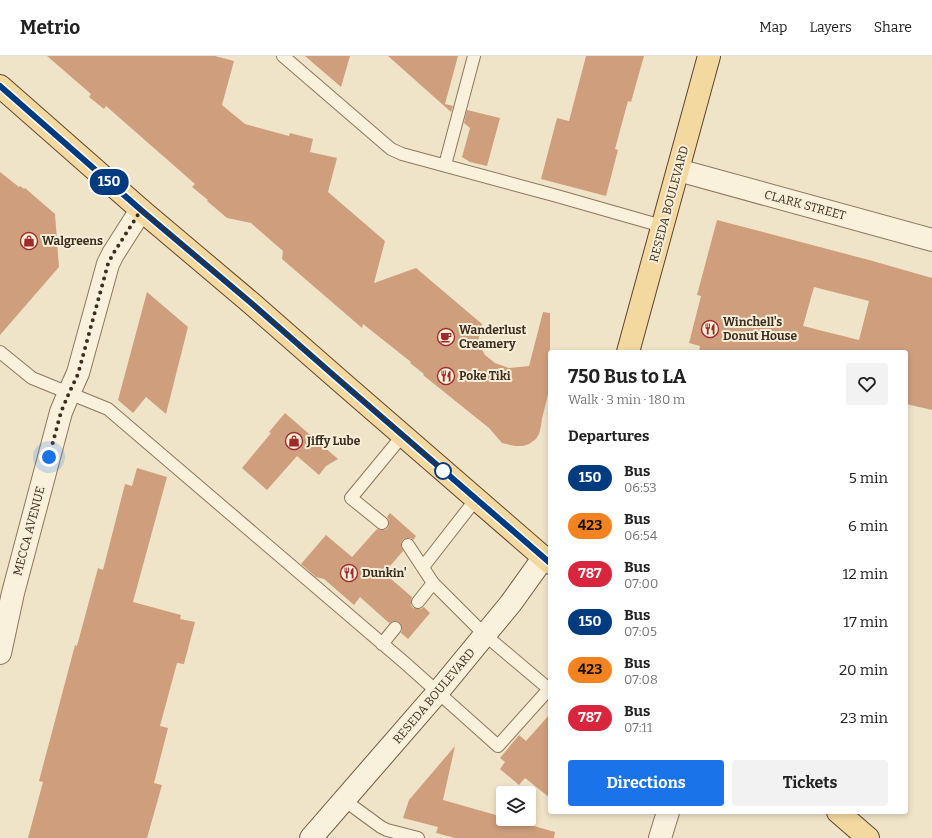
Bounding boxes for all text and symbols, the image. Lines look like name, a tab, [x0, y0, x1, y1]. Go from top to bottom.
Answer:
text: Metrio	[20, 16, 80, 39]
text: Map	[759, 19, 787, 36]
text: Layers	[809, 19, 852, 36]
text: Share	[874, 19, 912, 36]
street label: RESEDA BOULEVARD	[647, 144, 691, 264]
line badge: 150	[86, 169, 132, 195]
text: 150	[98, 173, 120, 190]
street label: CLARK STREET	[763, 187, 847, 223]
shop icon: Walgreens	[19, 231, 39, 251]
place label: Walgreens	[42, 234, 103, 248]
place label: Winchell's Donut House	[723, 315, 797, 343]
restaurant icon: Winchell's Donut House	[700, 319, 720, 339]
place label: Wanderlust Creamery	[459, 323, 526, 351]
cafe icon: Wanderlust Creamery	[436, 327, 456, 347]
button: heart	[846, 363, 888, 405]
text: 750 Bus to LA	[568, 365, 686, 388]
restaurant icon: Poke Tiki	[436, 366, 456, 386]
place label: Poke Tiki	[459, 369, 511, 383]
text: Walk · 3 min · 180 m	[568, 392, 685, 407]
text: Departures	[568, 427, 649, 445]
shop icon: Jiffy Lube	[284, 431, 304, 451]
place label: Jiffy Lube	[306, 434, 361, 448]
your location	[39, 447, 59, 467]
unlabelled marker	[434, 462, 452, 480]
text: Bus	[624, 462, 650, 480]
text: 150	[579, 469, 601, 486]
text: 5 min	[849, 469, 888, 487]
text: 06:53	[624, 480, 657, 495]
street label: MECCA AVENUE	[10, 485, 48, 577]
text: Bus	[624, 510, 650, 528]
text: 423	[578, 517, 602, 534]
text: 6 min	[848, 517, 888, 535]
text: 06:54	[624, 528, 657, 543]
text: Bus	[624, 558, 650, 576]
restaurant icon: Dunkin'	[339, 563, 359, 583]
text: 787	[578, 565, 602, 582]
text: 12 min	[842, 565, 888, 583]
place label: Dunkin'	[362, 566, 407, 580]
text: 07:00	[624, 576, 658, 591]
text: Bus	[624, 606, 650, 624]
text: 150	[579, 613, 601, 630]
text: 17 min	[843, 613, 888, 631]
text: 07:05	[624, 624, 657, 639]
street label: RESEDA BOULEVARD	[390, 646, 478, 746]
text: Bus	[624, 654, 650, 672]
text: 423	[578, 661, 602, 678]
text: 20 min	[839, 661, 888, 679]
text: 07:08	[624, 672, 658, 687]
text: Bus	[624, 702, 650, 720]
text: 787	[578, 709, 602, 726]
text: 23 min	[840, 709, 888, 727]
text: 07:11	[624, 720, 652, 735]
button: Directions	[568, 760, 724, 806]
button: Tickets	[732, 760, 888, 806]
map controls	[496, 786, 536, 826]
button: layers	[496, 786, 536, 826]

